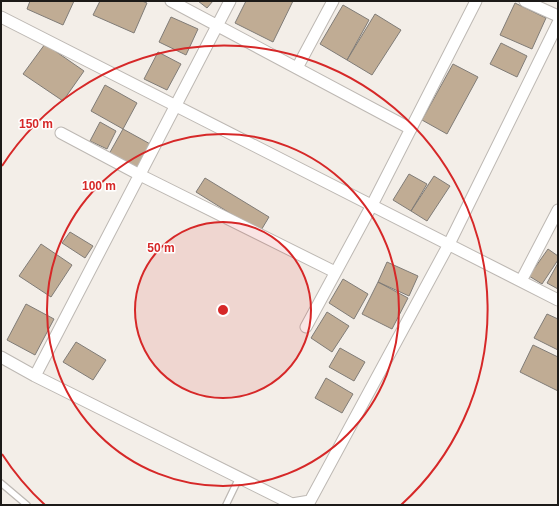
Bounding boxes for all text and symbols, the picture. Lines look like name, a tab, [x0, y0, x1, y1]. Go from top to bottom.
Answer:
text: 150 m	[19, 117, 53, 131]
text: 100 m	[82, 179, 116, 193]
text: 50 m	[147, 241, 175, 255]
centre of rings	[216, 303, 230, 317]

